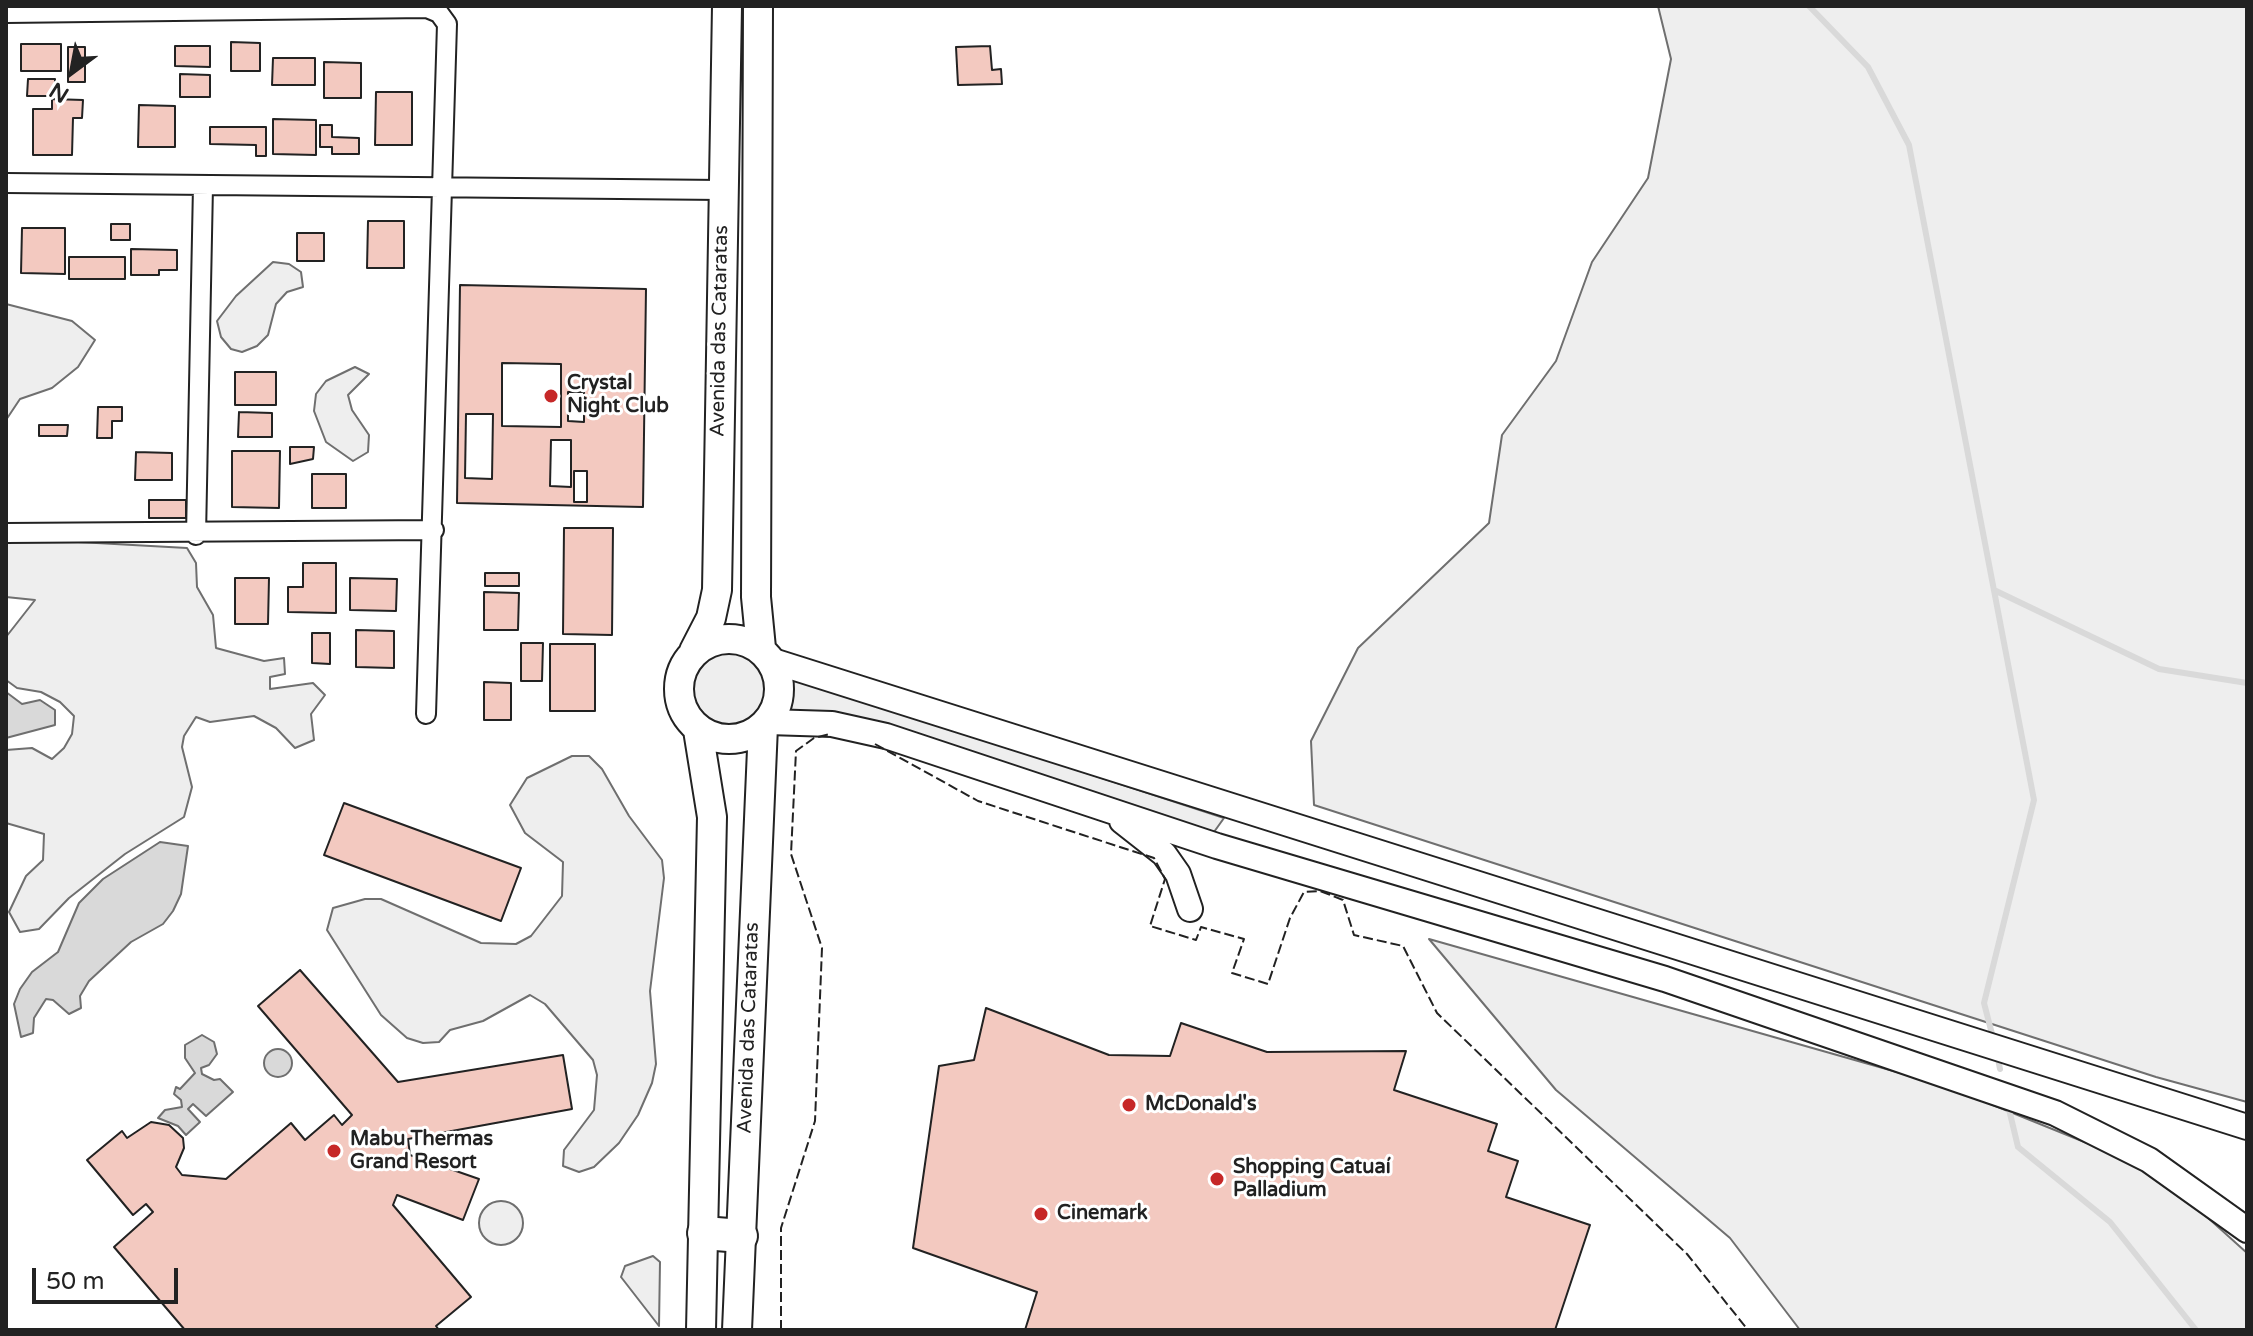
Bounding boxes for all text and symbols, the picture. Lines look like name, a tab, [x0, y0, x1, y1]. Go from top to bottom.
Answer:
north arrow	[32, 32, 112, 112]
text: N	[45, 77, 74, 108]
street label: Avenida das Cataratas	[706, 225, 734, 437]
place label: Crystal Night Club	[567, 372, 669, 419]
marker: Crystal Night Club	[542, 387, 560, 405]
street label: Avenida das Cataratas	[733, 922, 765, 1134]
place label: McDonald's	[1145, 1093, 1257, 1117]
marker: McDonald's	[1120, 1096, 1138, 1114]
place label: Mabu Thermas Grand Resort	[350, 1128, 493, 1175]
marker: Mabu Thermas Grand Resort	[325, 1142, 343, 1160]
place label: Shopping Catuaí Palladium	[1233, 1156, 1391, 1203]
marker: Shopping Catuaí Palladium	[1208, 1170, 1226, 1188]
place label: Cinemark	[1057, 1202, 1148, 1226]
marker: Cinemark	[1032, 1205, 1050, 1223]
scale bar	[36, 1252, 182, 1302]
text: 50 m	[46, 1267, 104, 1296]

